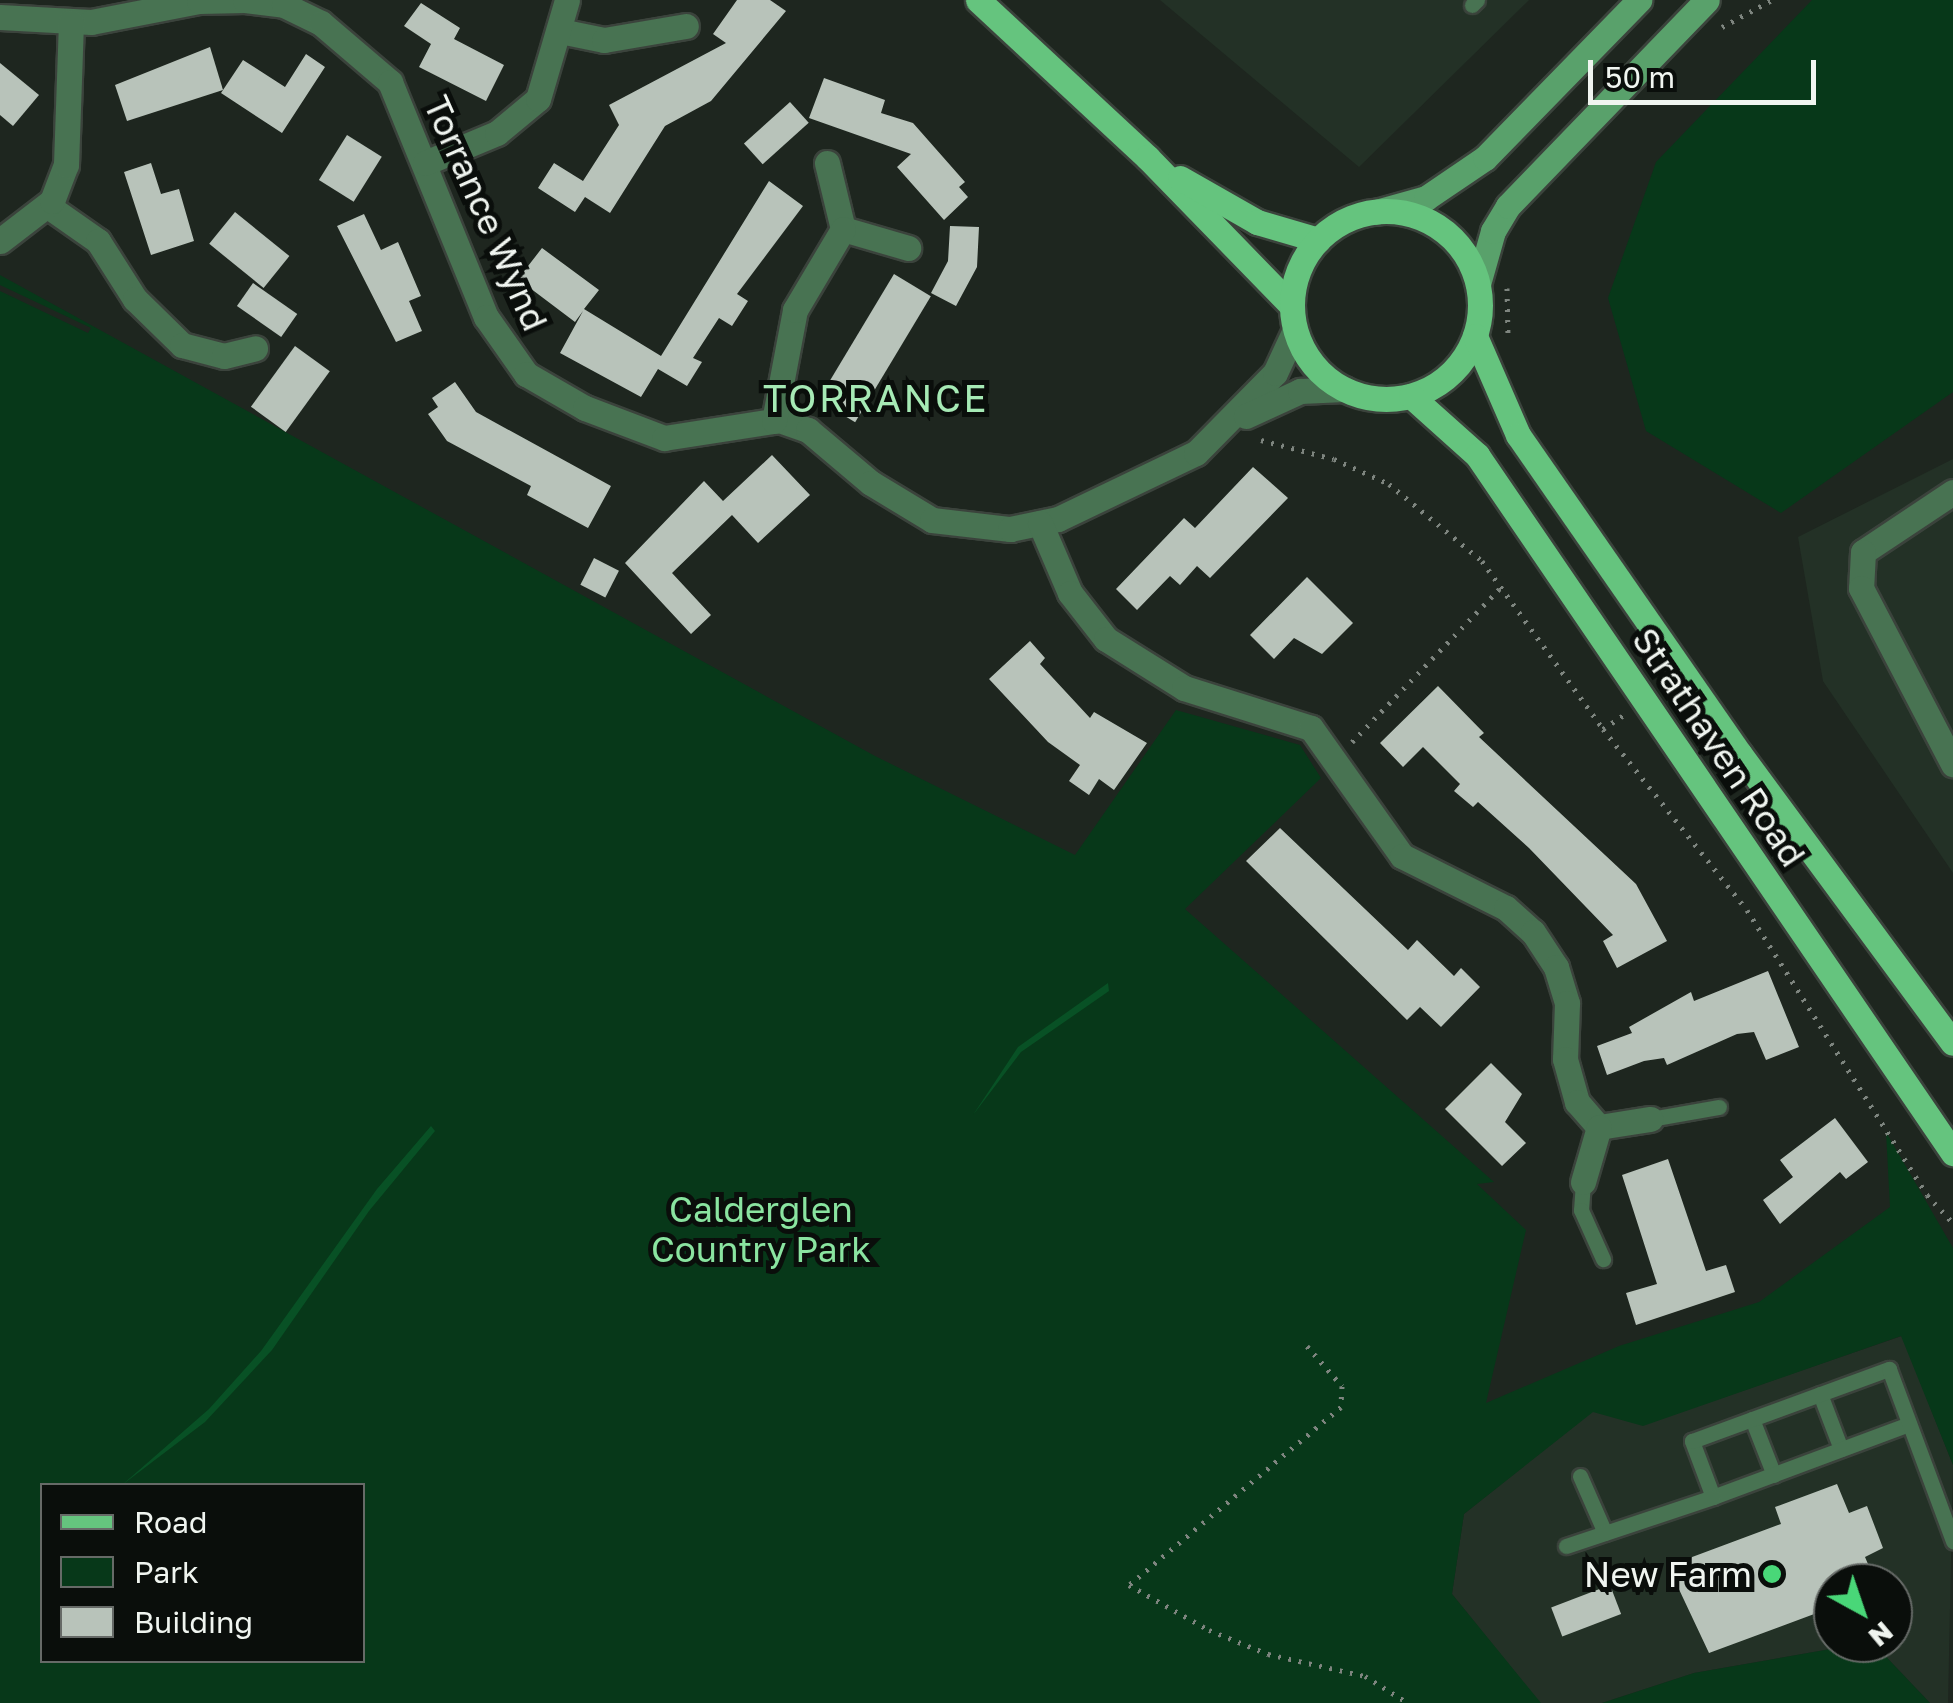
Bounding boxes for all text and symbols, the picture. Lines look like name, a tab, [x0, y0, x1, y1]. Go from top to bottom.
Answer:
scale bar	[1593, 40, 1820, 102]
text: 50 m	[1605, 59, 1675, 95]
street label: Torrance Wynd	[416, 89, 556, 337]
district label: TORRANCE	[763, 375, 989, 421]
street label: Strathaven Road	[1624, 620, 1814, 874]
park label: Calderglen Country Park	[651, 1188, 871, 1270]
legend	[40, 1483, 365, 1663]
text: Road	[134, 1504, 208, 1540]
place label: New Farm	[1584, 1553, 1752, 1595]
text: Park	[134, 1554, 199, 1590]
marker: New Farm	[1761, 1563, 1783, 1585]
north arrow	[1813, 1563, 1913, 1663]
text: Building	[134, 1604, 253, 1640]
text: N	[1863, 1615, 1900, 1654]

